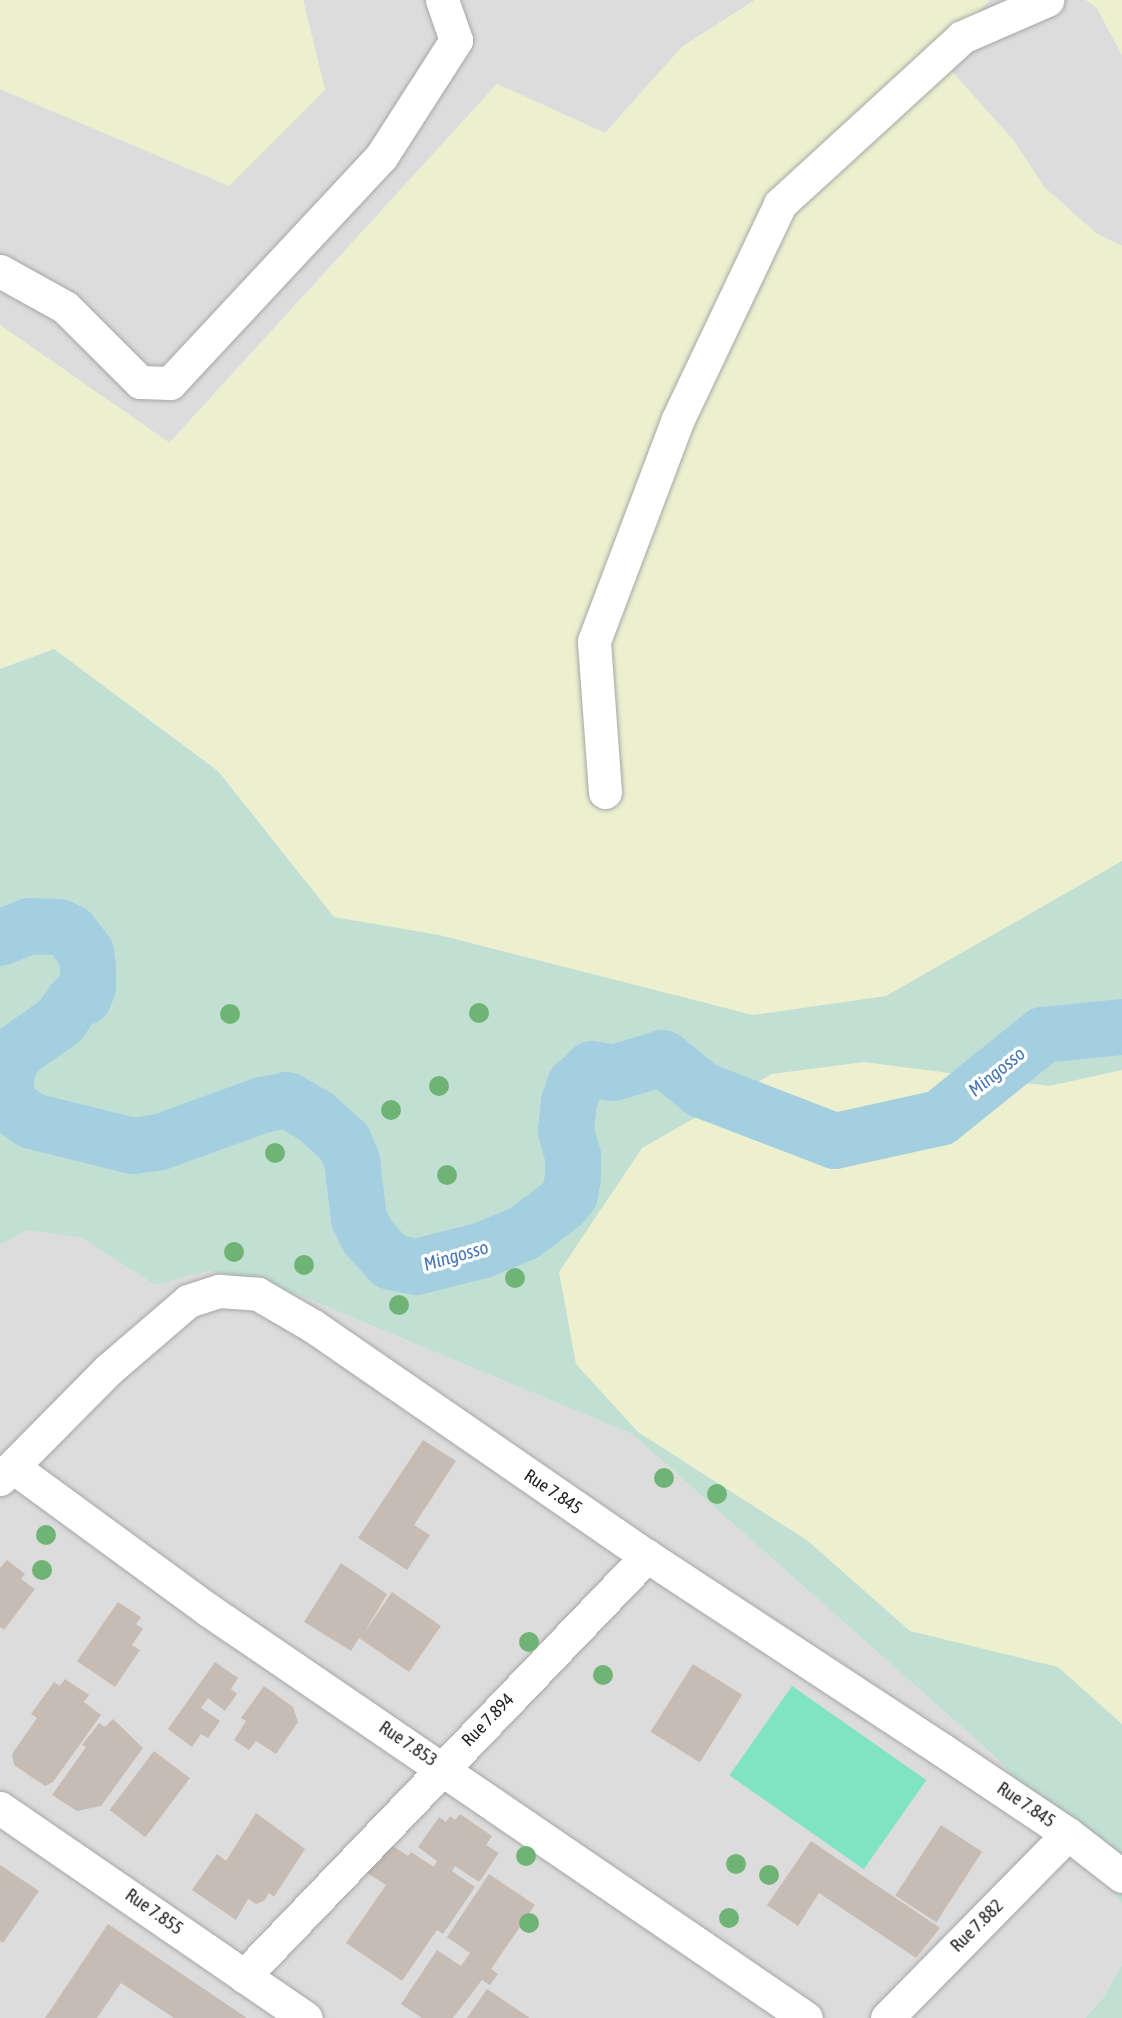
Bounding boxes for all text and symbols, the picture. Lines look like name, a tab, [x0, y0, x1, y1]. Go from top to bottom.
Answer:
water label: Mingosso	[964, 1042, 1030, 1102]
water label: Mingosso	[421, 1236, 491, 1276]
street label: Rue 7.845	[520, 1465, 586, 1519]
street label: Rue 7.894	[458, 1689, 518, 1751]
street label: Rue 7.853	[375, 1717, 441, 1771]
street label: Rue 7.845	[993, 1778, 1059, 1832]
street label: Rue 7.855	[121, 1884, 187, 1940]
street label: Rue 7.882	[946, 1895, 1008, 1957]

